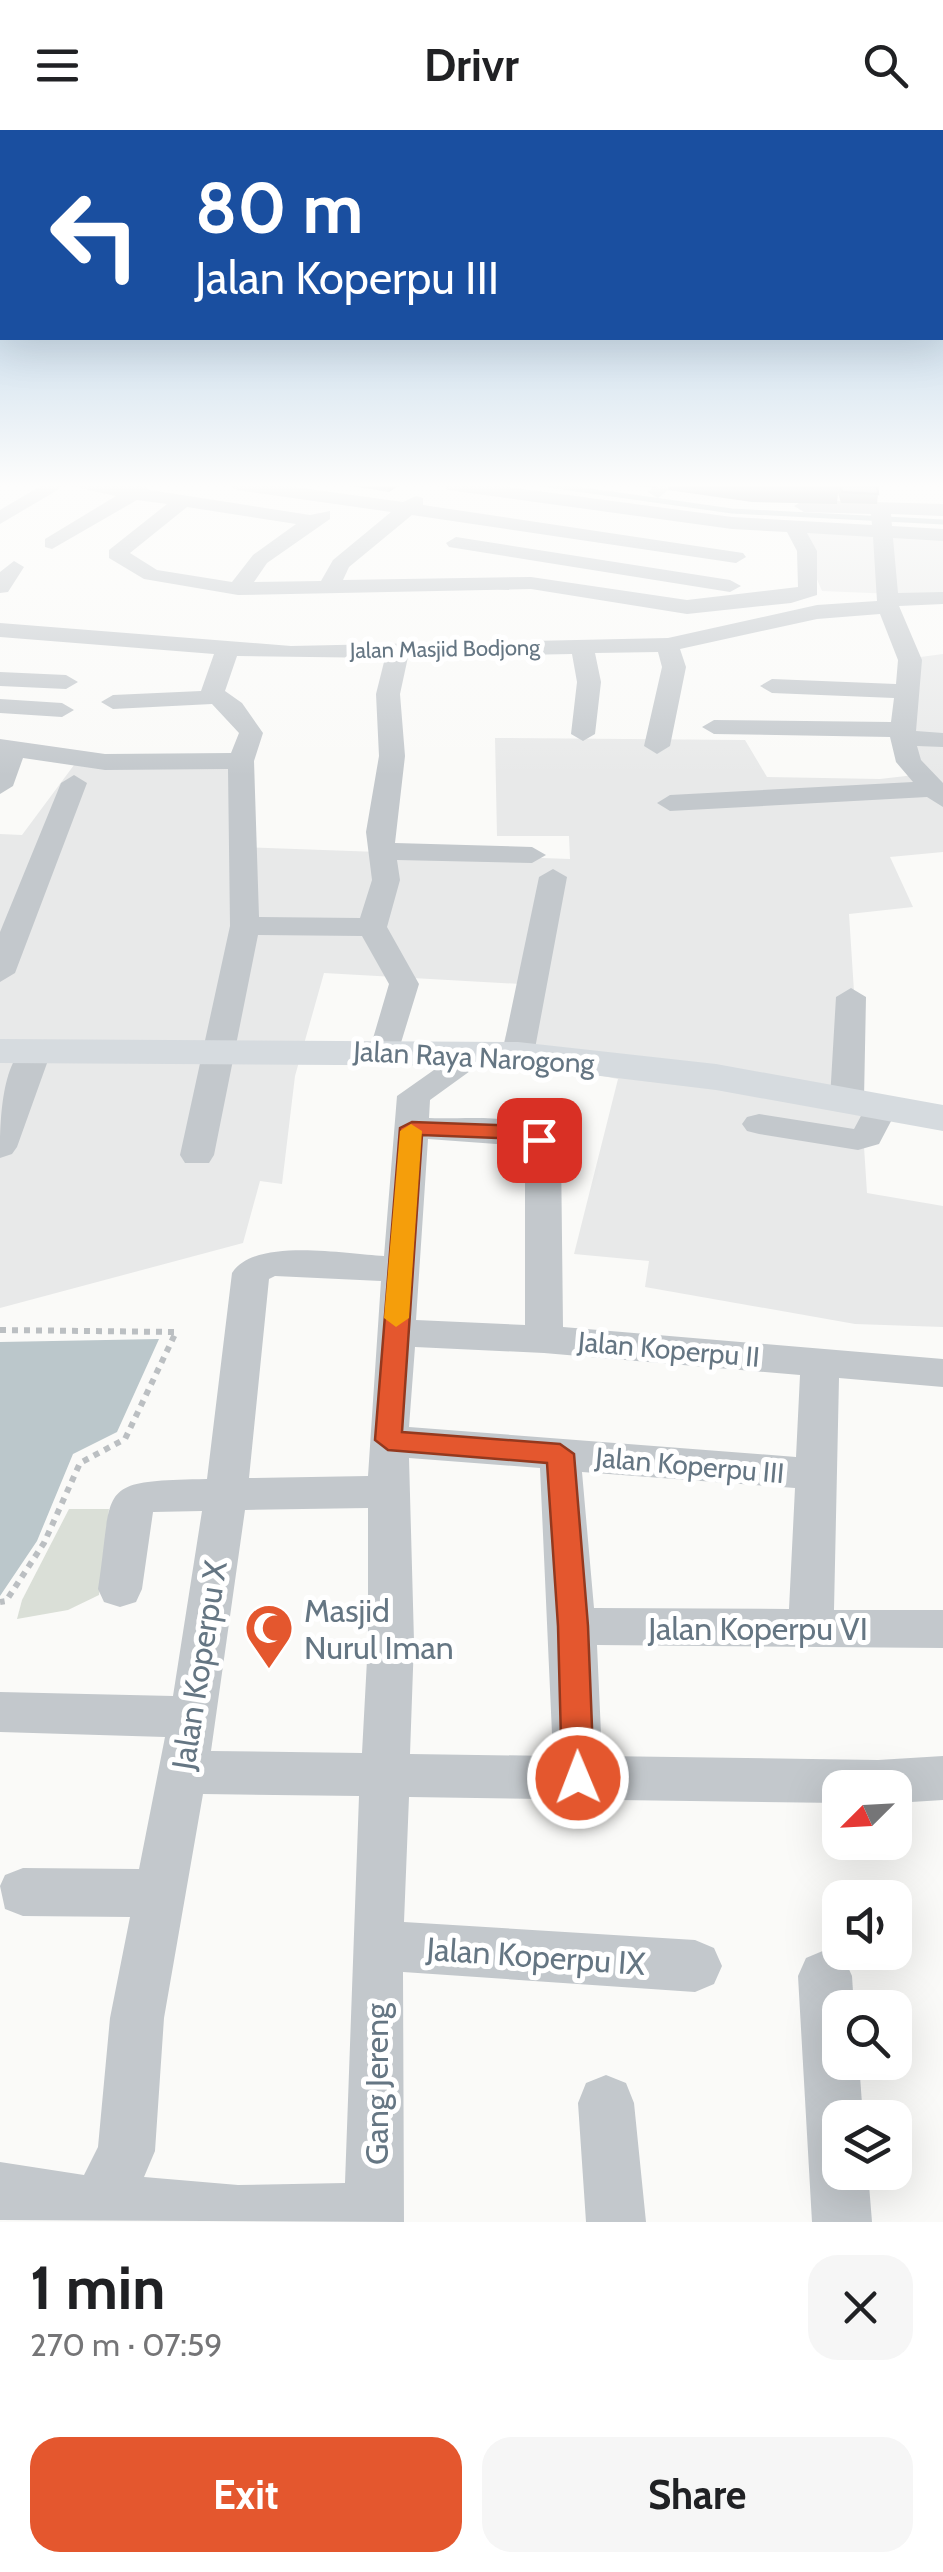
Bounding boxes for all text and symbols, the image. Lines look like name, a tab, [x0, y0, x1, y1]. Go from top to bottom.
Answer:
icon: menu	[30, 38, 85, 93]
text: Drivr	[424, 38, 519, 92]
icon: search	[858, 38, 913, 93]
text: 80 m	[195, 165, 363, 251]
icon: left	[30, 170, 160, 300]
text: Jalan Koperpu III	[195, 251, 499, 305]
street label: Jalan Masjid Bodjong	[349, 634, 541, 664]
street label: Jalan Raya Narogong	[352, 1034, 596, 1080]
pin	[497, 1098, 582, 1183]
icon: arrive	[512, 1113, 567, 1168]
street label: Jalan Koperpu II	[576, 1324, 761, 1374]
street label: Jalan Koperpu III	[593, 1440, 786, 1490]
street label: Jalan Koperpu X	[163, 1558, 235, 1773]
place label: Masjid Nurul Iman	[304, 1591, 454, 1667]
mosque icon: Masjid Nurul Iman	[243, 1602, 295, 1670]
street label: Jalan Koperpu VI	[647, 1609, 868, 1648]
position arrow	[526, 1726, 630, 1830]
north arrow	[822, 1770, 912, 1860]
map controls	[822, 1770, 912, 2190]
button: sound	[822, 1880, 912, 1970]
street label: Jalan Koperpu IX	[424, 1929, 647, 1983]
button: search	[822, 1990, 912, 2080]
street label: Gang Jereng	[357, 2002, 396, 2165]
button: layers	[822, 2100, 912, 2190]
text: 1 min	[30, 2251, 165, 2324]
button: close	[808, 2255, 913, 2360]
text: 270 m · 07:59	[30, 2325, 222, 2364]
button: Exit	[30, 2437, 462, 2552]
button: Share	[482, 2437, 913, 2552]

